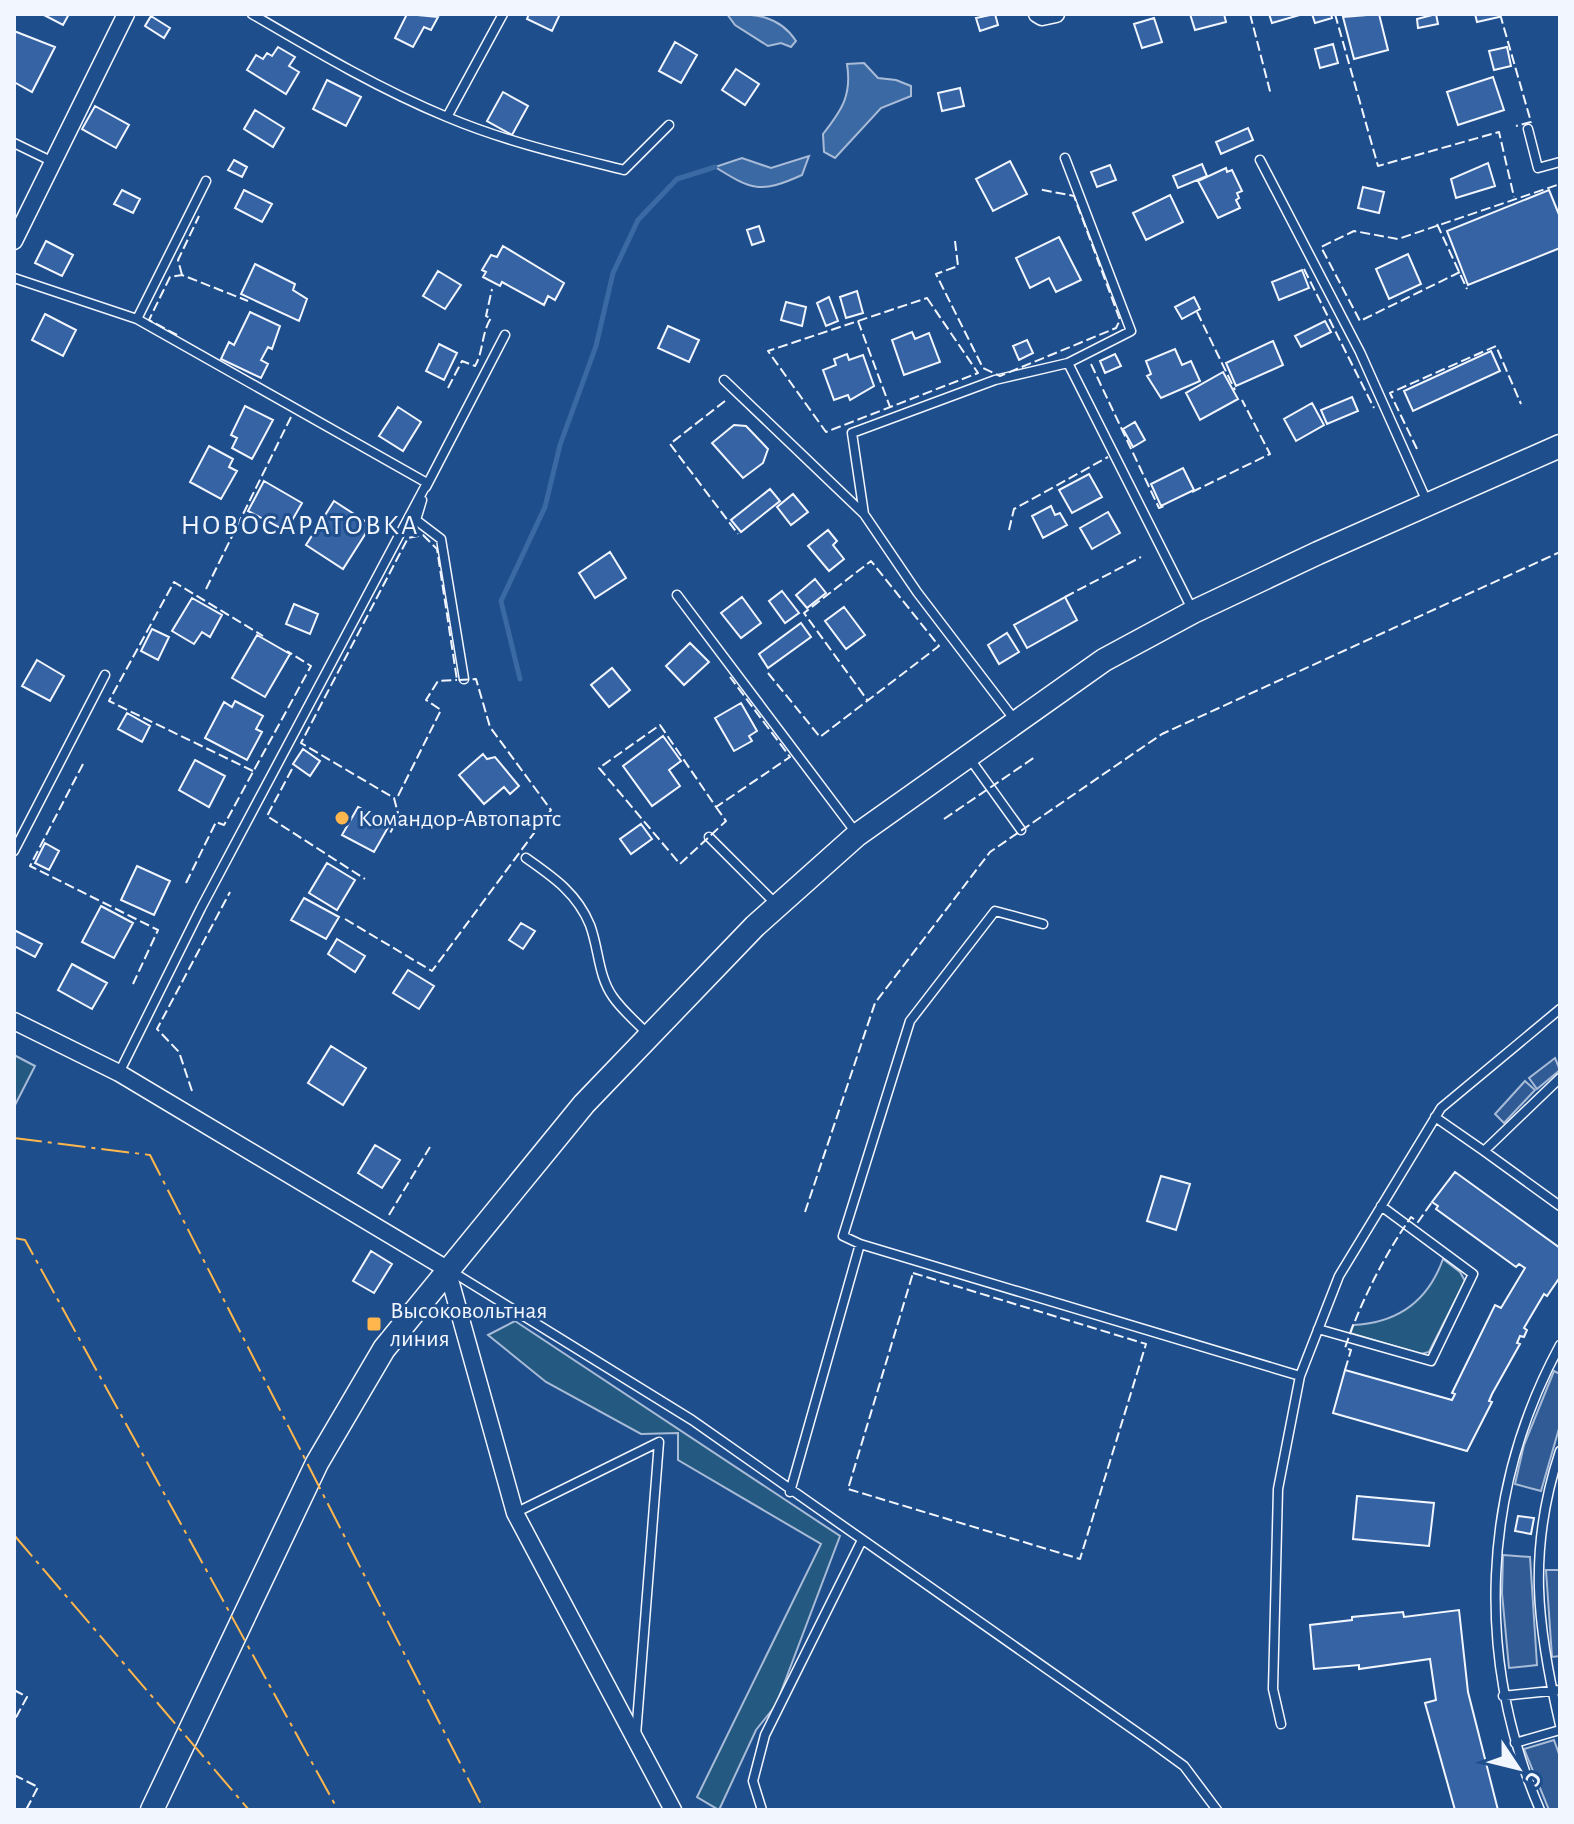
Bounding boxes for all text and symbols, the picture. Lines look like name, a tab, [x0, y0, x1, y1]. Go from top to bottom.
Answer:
district label: НОВОСАРАТОВКА	[180, 512, 420, 540]
place label: Командор-Автопартс	[358, 807, 562, 831]
marker: Командор-Автопартс	[333, 809, 351, 827]
place label: Высоковольтная линия	[390, 1299, 547, 1351]
marker: Высоковольтная линия	[365, 1315, 383, 1333]
north arrow	[1478, 1728, 1558, 1808]
text: С	[1521, 1768, 1546, 1790]

